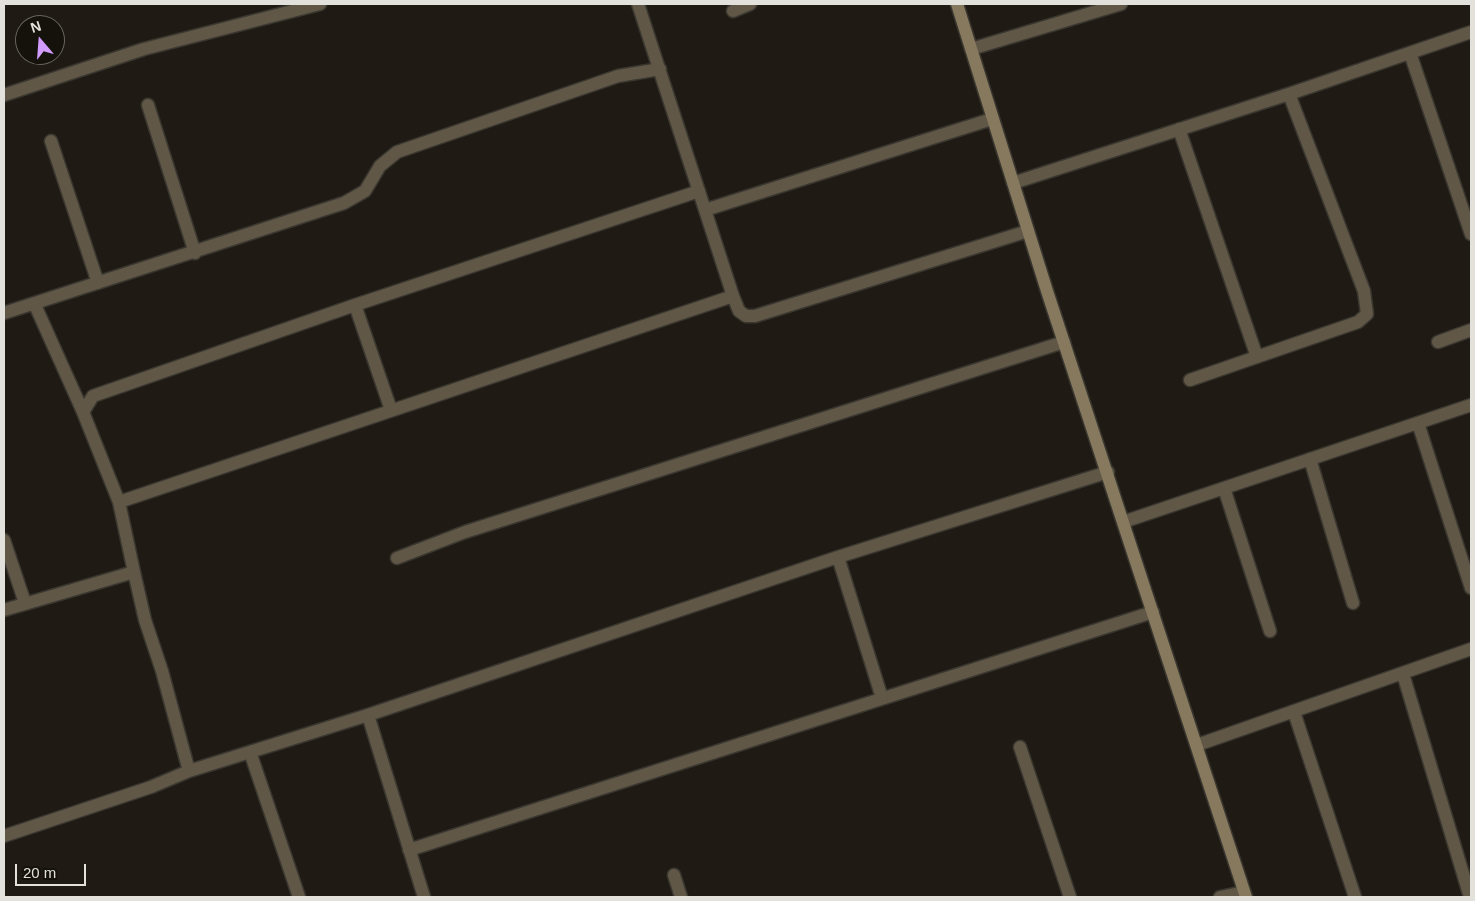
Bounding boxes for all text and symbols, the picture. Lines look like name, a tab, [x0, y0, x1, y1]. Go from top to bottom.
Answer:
north arrow	[15, 15, 65, 65]
text: N	[28, 18, 43, 36]
scale bar	[18, 854, 89, 886]
text: 20 m	[23, 864, 56, 881]

